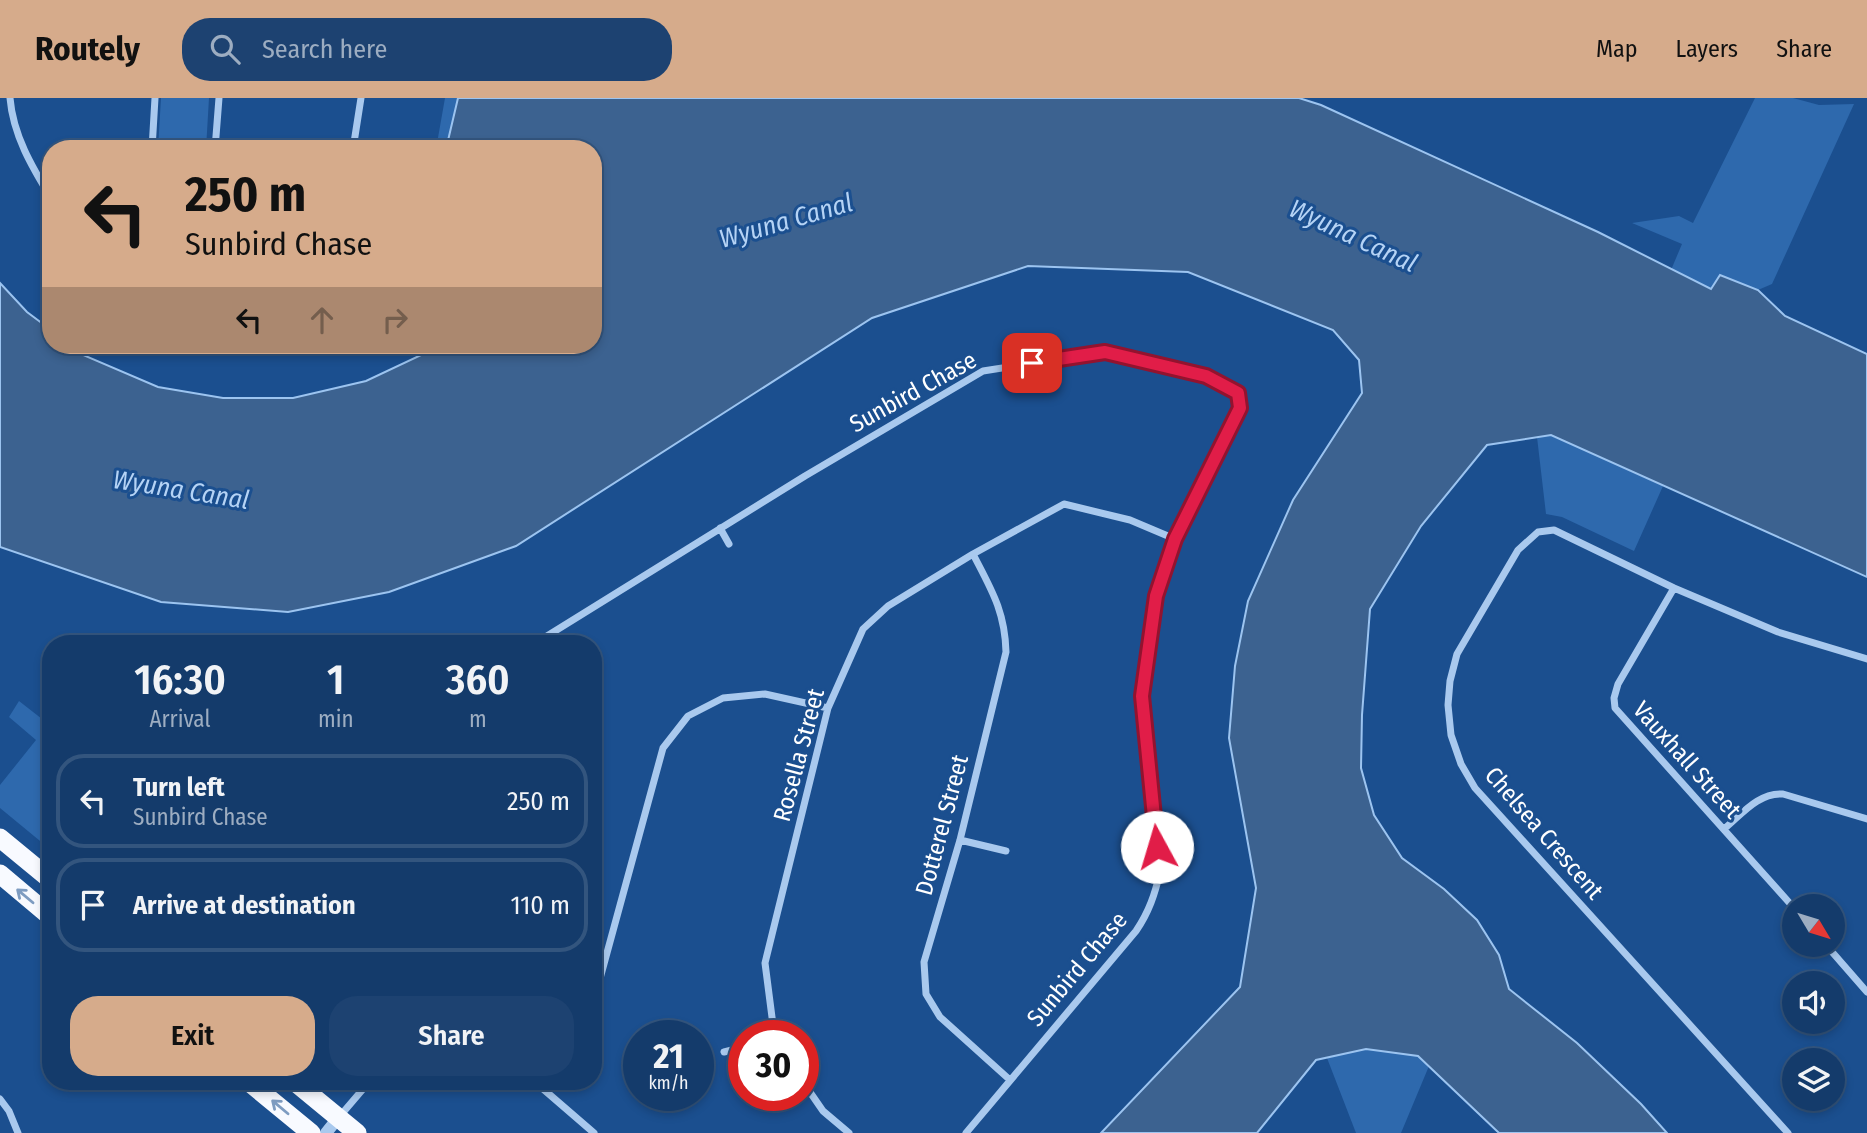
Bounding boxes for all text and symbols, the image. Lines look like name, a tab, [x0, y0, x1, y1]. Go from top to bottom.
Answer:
search box	[182, 18, 672, 81]
text: Routely	[35, 29, 140, 69]
icon: search	[206, 30, 244, 68]
text: Search here	[262, 34, 387, 65]
text: Map	[1596, 35, 1638, 63]
text: Layers	[1676, 35, 1738, 63]
text: Share	[1776, 35, 1832, 63]
text: 250 m	[185, 165, 306, 224]
icon: left	[70, 168, 161, 259]
water label: Wyuna Canal	[716, 187, 856, 255]
water label: Wyuna Canal	[1284, 193, 1422, 279]
text: Sunbird Chase	[185, 225, 372, 263]
icon: left	[230, 301, 268, 339]
icon: ahead	[303, 301, 341, 339]
icon: right	[376, 301, 414, 339]
pin	[1002, 333, 1062, 393]
icon: arrive	[1013, 344, 1051, 382]
street label: Sunbird Chase	[845, 346, 981, 438]
water label: Wyuna Canal	[111, 464, 251, 516]
text: 16:30	[134, 655, 226, 705]
text: 1	[327, 655, 345, 705]
text: 360	[446, 655, 510, 705]
street label: Rosella Street	[768, 685, 830, 825]
street label: Vauxhall Street	[1627, 696, 1747, 824]
text: Arrival	[149, 705, 210, 733]
text: min	[318, 705, 354, 733]
text: m	[469, 705, 487, 733]
street label: Dotterel Street	[910, 752, 974, 898]
street label: Chelsea Crescent	[1479, 761, 1609, 905]
text: Turn left	[133, 772, 225, 803]
icon: left	[74, 782, 112, 820]
text: 250 m	[507, 786, 570, 817]
text: Sunbird Chase	[133, 803, 268, 831]
position arrow	[1120, 810, 1194, 884]
icon: arrive	[74, 886, 112, 924]
one-way arrow	[17, 888, 35, 903]
text: Arrive at destination	[133, 890, 356, 921]
text: 110 m	[510, 890, 570, 921]
north arrow	[1782, 894, 1844, 957]
map controls	[1782, 894, 1845, 1111]
street label: Sunbird Chase	[1021, 906, 1133, 1032]
button: sound	[1782, 971, 1845, 1034]
button: Exit	[70, 996, 315, 1076]
button: Share	[329, 996, 574, 1076]
speed limit sign: 30	[728, 1020, 819, 1111]
text: 21	[653, 1035, 684, 1077]
button: layers	[1782, 1048, 1845, 1111]
text: km/h	[648, 1072, 689, 1094]
one-way arrow	[271, 1099, 289, 1115]

